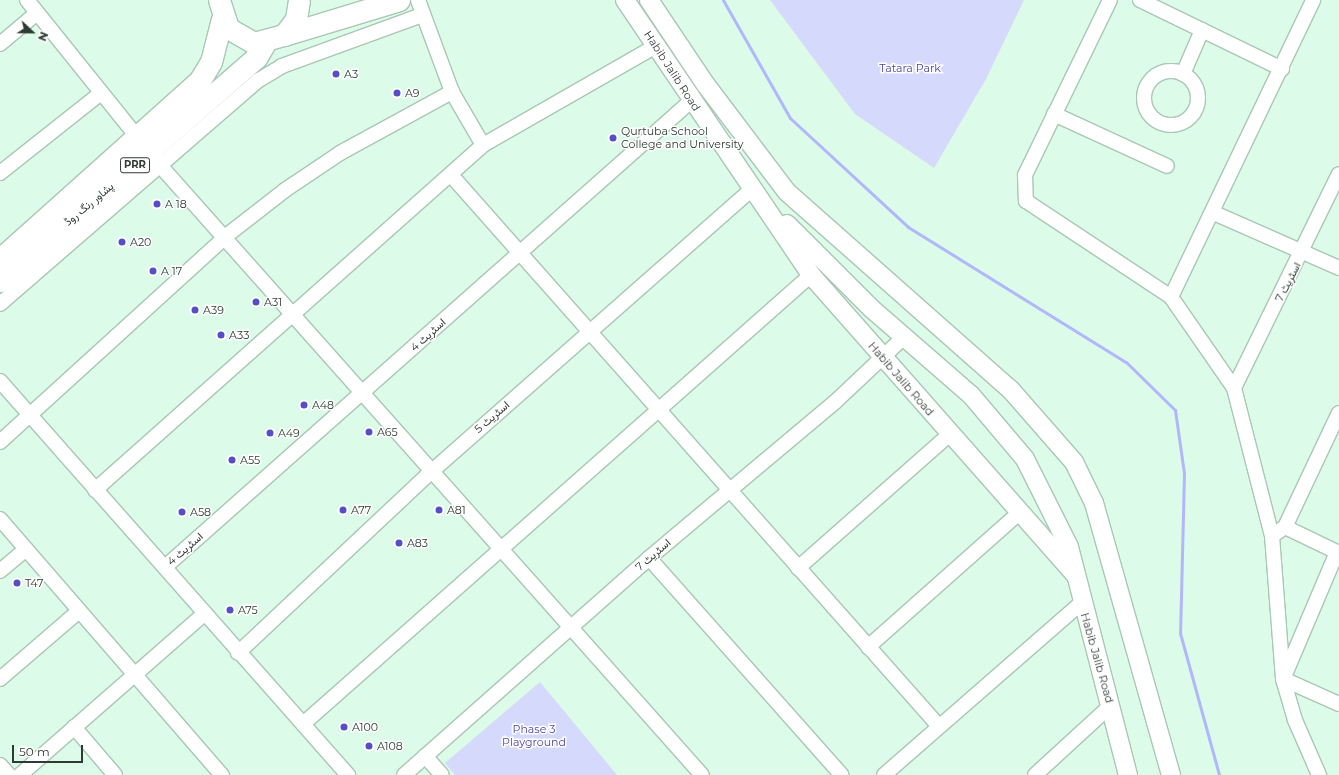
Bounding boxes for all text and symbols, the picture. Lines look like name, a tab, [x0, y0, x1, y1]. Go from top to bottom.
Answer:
north arrow	[12, 12, 52, 52]
street label: Habib Jalib Road	[641, 28, 703, 114]
text: N	[35, 30, 51, 43]
park label: Tatara Park	[879, 61, 941, 75]
place label: A3	[344, 67, 358, 81]
marker: A3	[331, 69, 341, 79]
place label: A9	[405, 86, 419, 100]
marker: A9	[392, 88, 402, 98]
place label: Qurtuba School College and University	[621, 125, 744, 151]
marker: Qurtuba School College and University	[608, 133, 618, 143]
road number: PRR	[120, 157, 150, 173]
street label: پشاور رنگ روڈ	[62, 180, 116, 228]
place label: A 18	[165, 197, 187, 211]
marker: A 18	[152, 199, 162, 209]
place label: A20	[130, 235, 151, 249]
marker: A20	[117, 237, 127, 247]
street label: اسٹریٹ 7	[1273, 260, 1303, 304]
place label: A 17	[161, 264, 182, 278]
marker: A 17	[148, 266, 158, 276]
place label: A31	[264, 295, 282, 309]
marker: A31	[251, 297, 261, 307]
place label: A39	[203, 303, 224, 317]
marker: A39	[190, 305, 200, 315]
street label: اسٹریٹ 4	[408, 316, 448, 354]
place label: A33	[229, 328, 249, 342]
marker: A33	[216, 330, 226, 340]
street label: Habib Jalib Road	[865, 339, 937, 419]
place label: A48	[312, 398, 334, 412]
street label: اسٹریٹ 5	[472, 398, 512, 436]
marker: A48	[299, 400, 309, 410]
place label: A65	[377, 425, 398, 439]
place label: A49	[278, 426, 300, 440]
marker: A65	[364, 427, 374, 437]
marker: A49	[265, 428, 275, 438]
place label: A55	[240, 453, 260, 467]
marker: A55	[227, 455, 237, 465]
place label: A77	[351, 503, 371, 517]
place label: A81	[447, 503, 466, 517]
place label: A58	[190, 505, 211, 519]
marker: A77	[338, 505, 348, 515]
marker: A81	[434, 505, 444, 515]
marker: A58	[177, 507, 187, 517]
street label: اسٹریٹ 4	[164, 530, 206, 568]
place label: A83	[407, 536, 428, 550]
street label: اسٹریٹ 7	[633, 536, 673, 574]
marker: A83	[394, 538, 404, 548]
place label: T47	[25, 576, 44, 590]
marker: T47	[12, 578, 22, 588]
place label: A75	[238, 603, 258, 617]
marker: A75	[225, 605, 235, 615]
street label: Habib Jalib Road	[1078, 611, 1116, 705]
place label: A100	[352, 720, 378, 734]
marker: A100	[339, 722, 349, 732]
park label: Phase 3 Playground	[502, 723, 566, 749]
scale bar	[14, 737, 85, 763]
place label: A108	[377, 739, 403, 753]
marker: A108	[364, 741, 374, 751]
text: 50 m	[19, 744, 50, 759]

